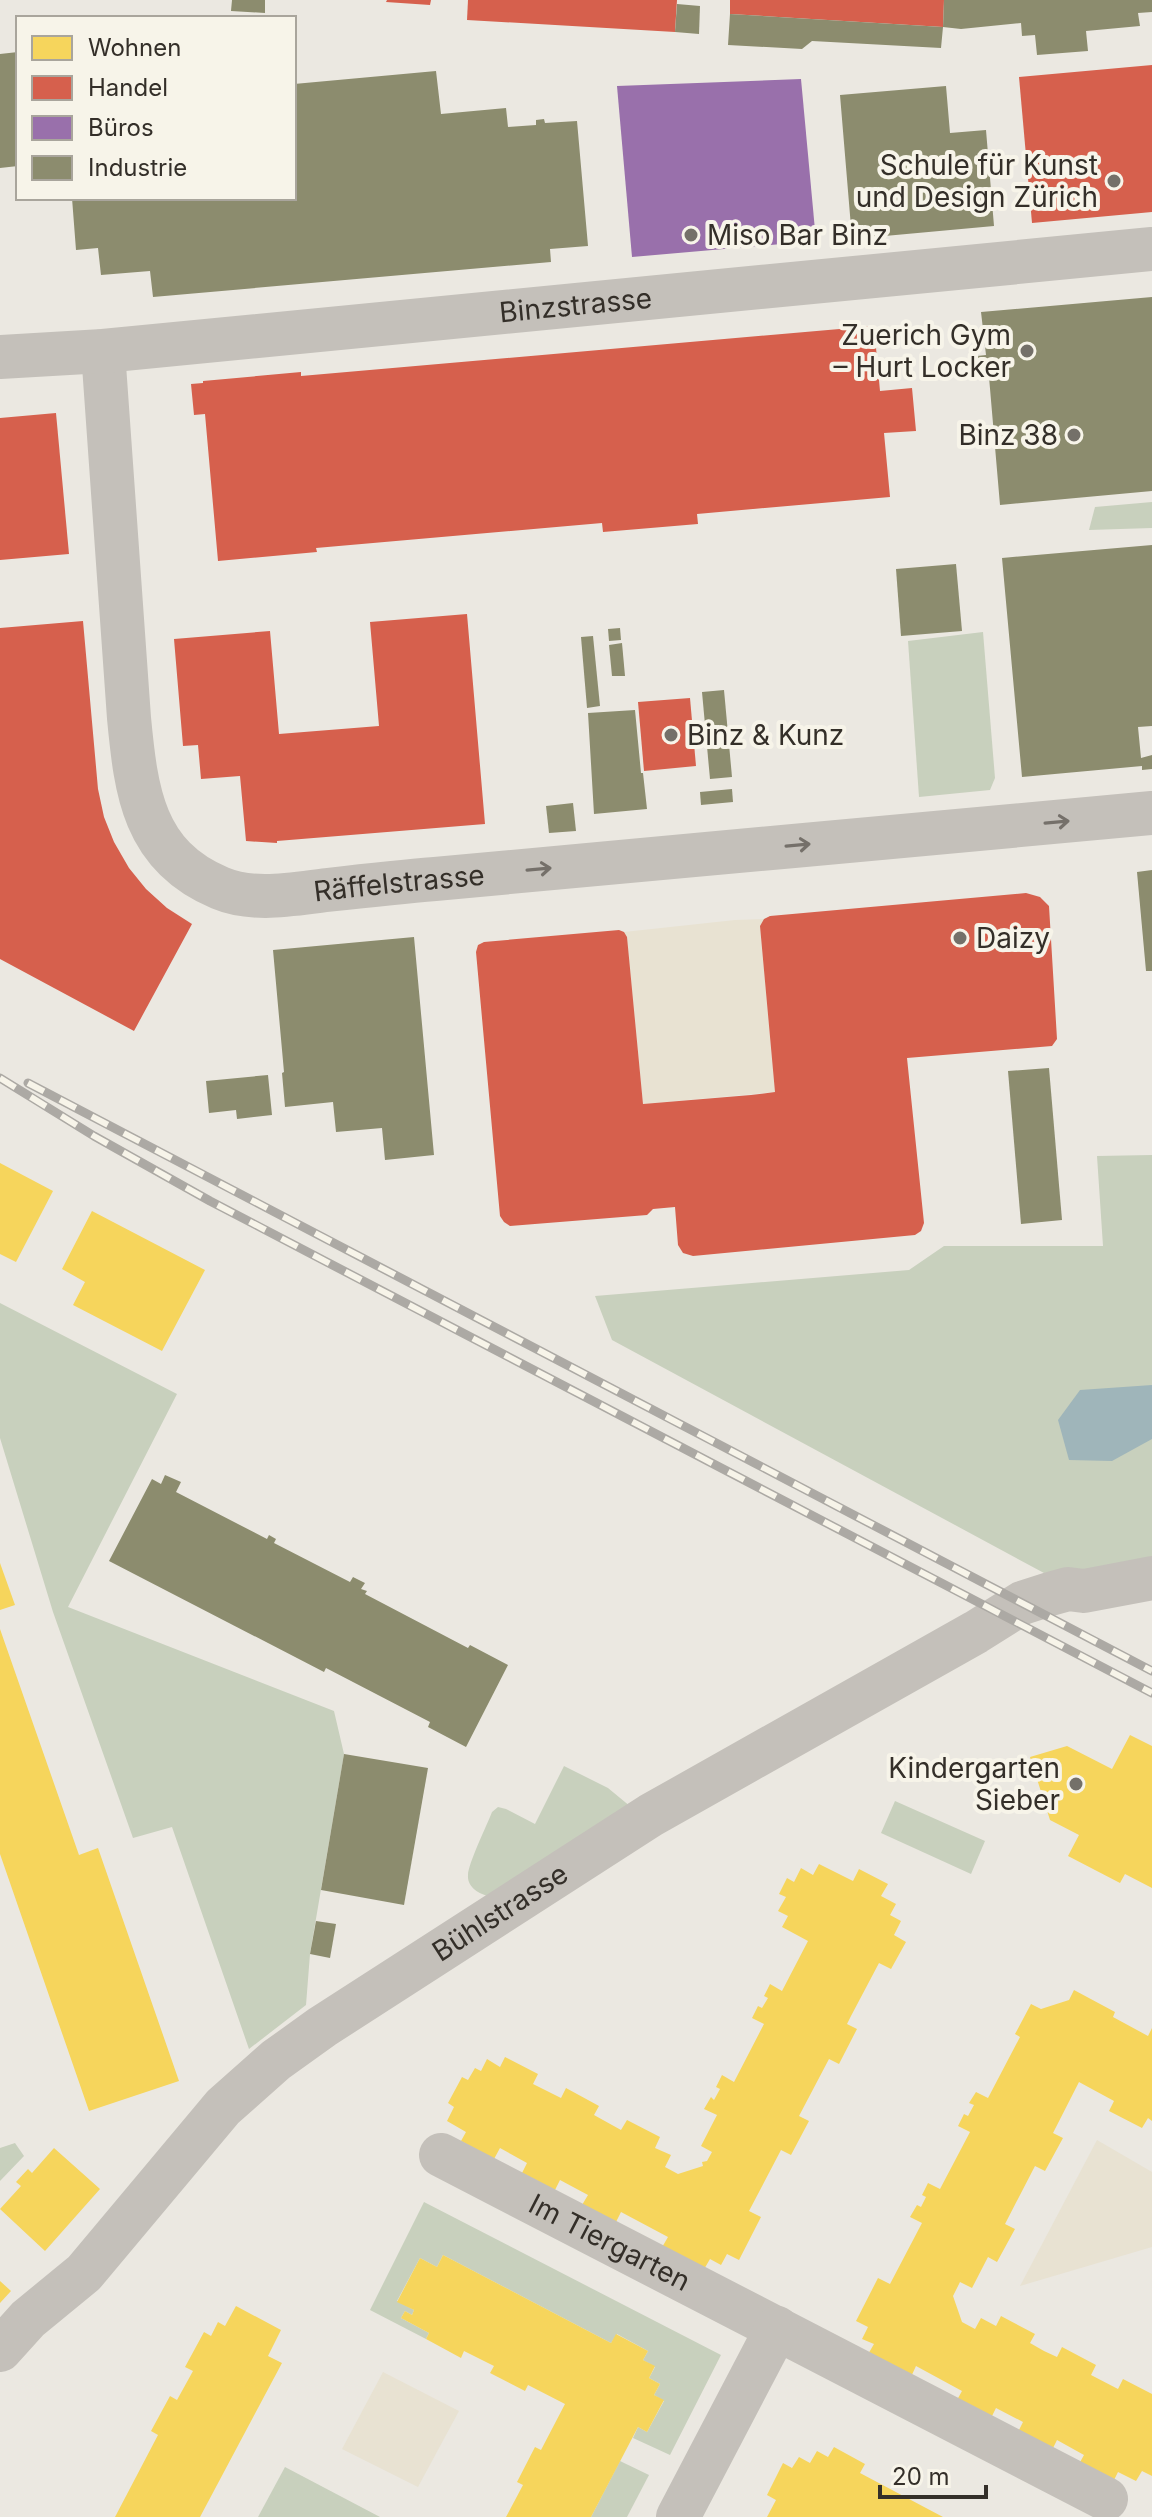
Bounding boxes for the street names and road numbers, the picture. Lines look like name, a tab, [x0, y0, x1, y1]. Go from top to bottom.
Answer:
street label: Binzstrasse	[498, 281, 654, 329]
street label: Räffelstrasse	[312, 858, 486, 908]
street label: Bühlstrasse	[426, 1856, 574, 1968]
street label: Im Tiergarten	[523, 2187, 696, 2298]

